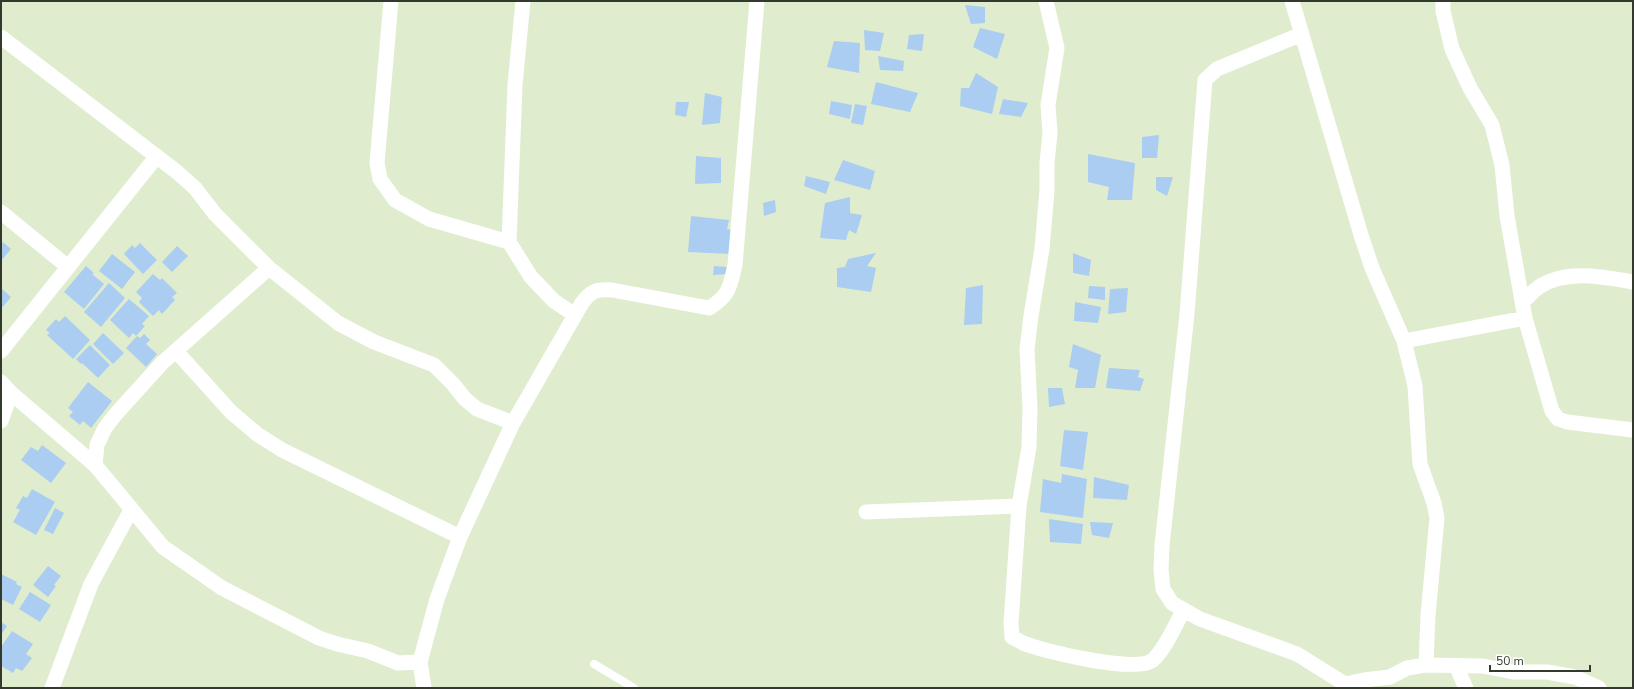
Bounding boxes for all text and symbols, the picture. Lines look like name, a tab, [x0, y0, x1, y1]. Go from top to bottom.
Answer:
scale bar	[1490, 647, 1590, 673]
text: 50 m	[1496, 653, 1524, 669]

